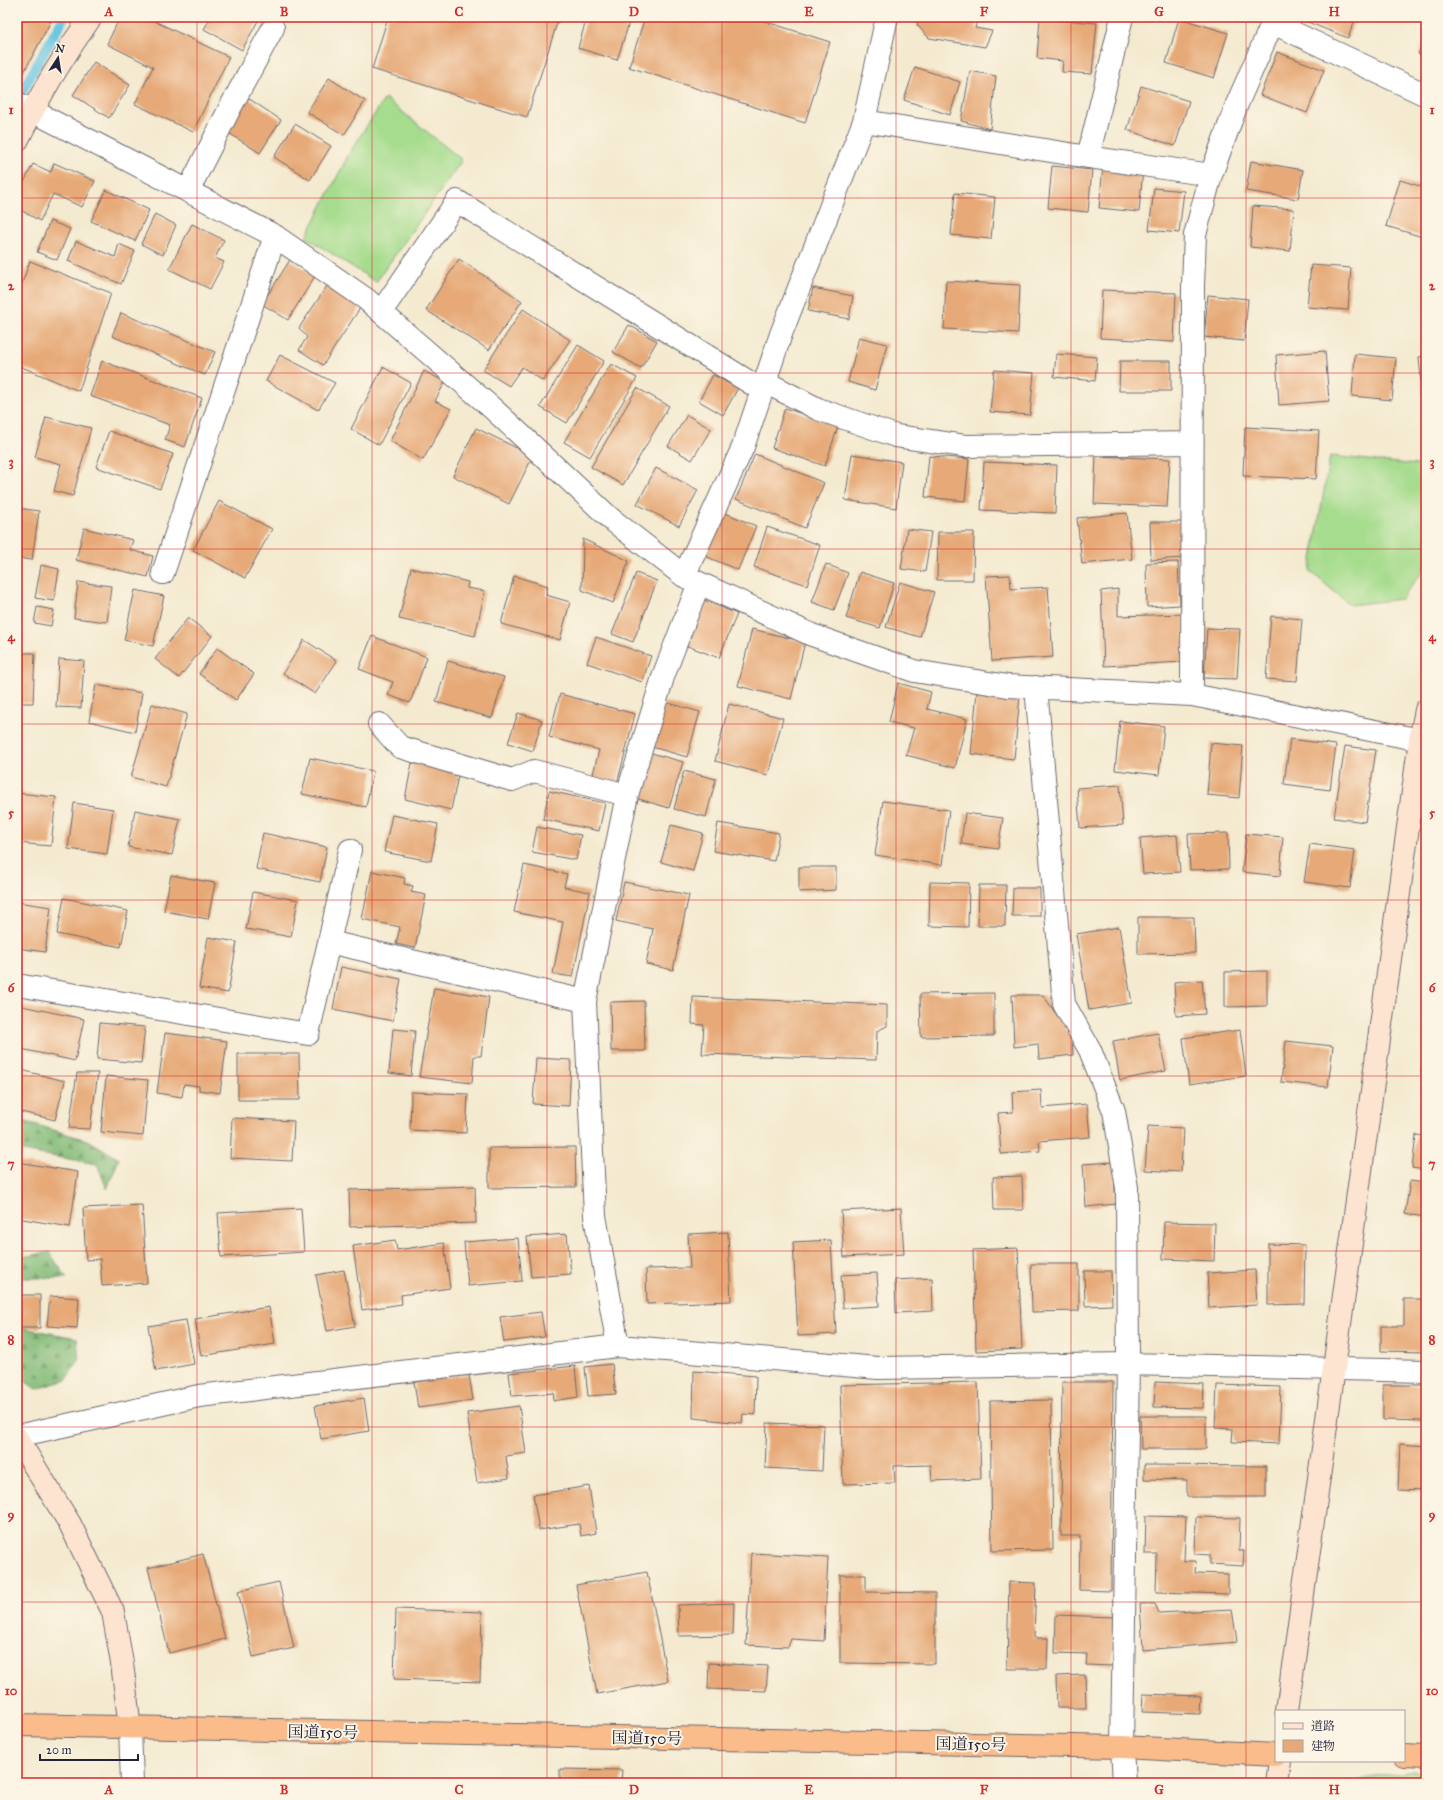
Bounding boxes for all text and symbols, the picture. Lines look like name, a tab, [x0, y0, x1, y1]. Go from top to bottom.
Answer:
text: A	[104, 4, 114, 20]
text: B	[280, 4, 289, 20]
text: C	[455, 4, 464, 20]
text: D	[629, 4, 639, 20]
text: E	[804, 4, 814, 20]
text: F	[980, 4, 989, 20]
text: G	[1154, 4, 1164, 20]
text: H	[1328, 4, 1340, 20]
north arrow	[38, 38, 78, 78]
text: N	[54, 41, 67, 56]
text: 1	[8, 102, 14, 118]
text: 1	[1429, 102, 1435, 118]
text: 2	[8, 278, 15, 294]
text: 2	[1429, 278, 1436, 294]
text: 3	[8, 454, 14, 470]
text: 3	[1429, 454, 1435, 470]
text: 4	[7, 629, 15, 645]
text: 4	[1428, 629, 1436, 645]
text: 5	[8, 805, 15, 821]
text: 5	[1429, 805, 1436, 821]
text: 6	[8, 980, 16, 996]
text: 6	[1429, 980, 1437, 996]
text: 7	[8, 1156, 15, 1172]
text: 7	[1429, 1156, 1436, 1172]
text: 8	[8, 1332, 15, 1348]
text: 8	[1429, 1332, 1436, 1348]
text: 9	[8, 1507, 15, 1523]
text: 9	[1429, 1507, 1436, 1523]
text: 10	[5, 1683, 18, 1699]
text: 10	[1426, 1683, 1439, 1699]
legend	[1275, 1710, 1405, 1762]
text: 道路	[1311, 1719, 1335, 1733]
street label: 国道150号	[287, 1722, 359, 1742]
street label: 国道150号	[611, 1728, 683, 1748]
street label: 国道150号	[935, 1734, 1007, 1754]
scale bar	[40, 1736, 138, 1762]
text: 建物	[1311, 1739, 1335, 1753]
text: 20 m	[46, 1743, 72, 1757]
text: A	[104, 1782, 114, 1798]
text: B	[280, 1782, 289, 1798]
text: C	[455, 1782, 464, 1798]
text: D	[629, 1782, 639, 1798]
text: E	[804, 1782, 814, 1798]
text: F	[980, 1782, 989, 1798]
text: G	[1154, 1782, 1164, 1798]
text: H	[1328, 1782, 1340, 1798]

